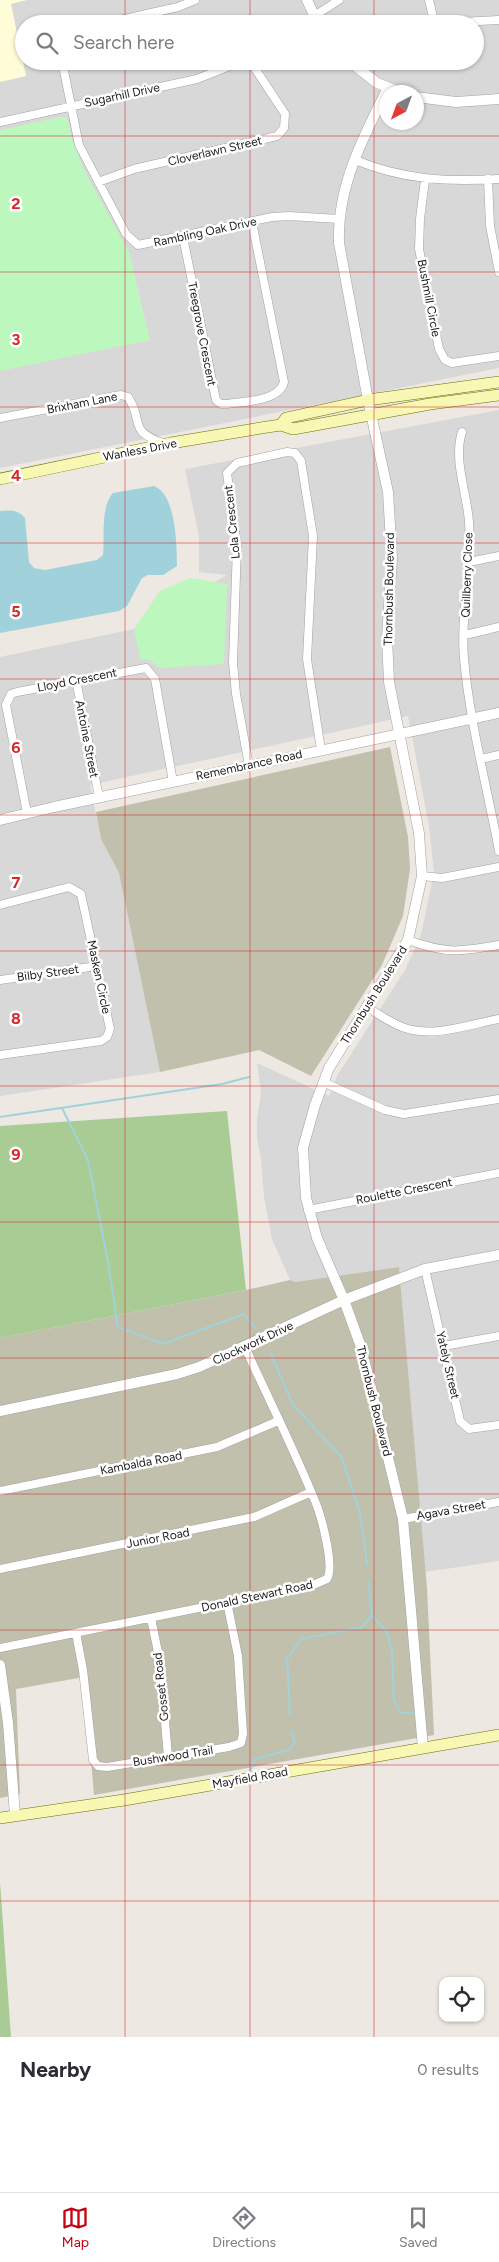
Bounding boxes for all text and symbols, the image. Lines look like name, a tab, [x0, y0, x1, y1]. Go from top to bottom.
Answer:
search box	[15, 15, 484, 70]
icon: search	[33, 29, 61, 57]
text: Search here	[73, 31, 175, 54]
street label: Sugarhill Drive	[83, 80, 161, 110]
north arrow	[379, 85, 424, 130]
street label: Cloverlawn Street	[167, 133, 264, 169]
text: 2	[11, 194, 21, 213]
street label: Rambling Oak Drive	[152, 214, 258, 250]
street label: Bushmill Circle	[415, 258, 443, 338]
street label: Treegrove Crescent	[185, 281, 219, 388]
text: 3	[12, 330, 21, 349]
street label: Brixham Lane	[46, 389, 119, 417]
street label: Wanless Drive	[102, 436, 179, 464]
text: 4	[11, 466, 21, 485]
street label: Lola Crescent	[221, 484, 243, 560]
street label: Thornbush Boulevard	[381, 532, 397, 646]
street label: Quillberry Close	[459, 532, 476, 618]
text: 5	[11, 602, 21, 621]
street label: Lloyd Crescent	[36, 665, 119, 695]
street label: Antoine Street	[73, 699, 101, 780]
text: 6	[11, 738, 21, 757]
street label: Remembrance Road	[194, 747, 304, 783]
text: 7	[12, 873, 21, 892]
street label: Masken Circle	[84, 939, 114, 1016]
street label: Thornbush Boulevard	[338, 943, 410, 1047]
street label: Bilby Street	[16, 962, 80, 984]
text: 8	[11, 1009, 21, 1028]
text: 9	[11, 1145, 21, 1164]
street label: Roulette Crescent	[355, 1175, 454, 1207]
street label: Clockwork Drive	[210, 1318, 296, 1368]
street label: Yately Street	[433, 1330, 463, 1401]
street label: Thornbush Boulevard	[353, 1344, 395, 1458]
street label: Kambalda Road	[99, 1448, 183, 1478]
street label: Agava Street	[415, 1497, 487, 1523]
street label: Junior Road	[125, 1525, 191, 1551]
street label: Donald Stewart Road	[200, 1577, 314, 1615]
street label: Gosset Road	[150, 1652, 172, 1722]
street label: Bushwood Trail	[132, 1743, 214, 1769]
street label: Mayfield Road	[211, 1764, 289, 1792]
map controls	[439, 1977, 484, 2022]
button: locate	[439, 1977, 484, 2022]
text: Nearby	[20, 2057, 91, 2082]
text: 0 results	[417, 2060, 479, 2079]
tab: Map	[61, 2204, 89, 2251]
tab: Directions	[212, 2204, 276, 2251]
tab: Saved	[399, 2204, 438, 2251]

